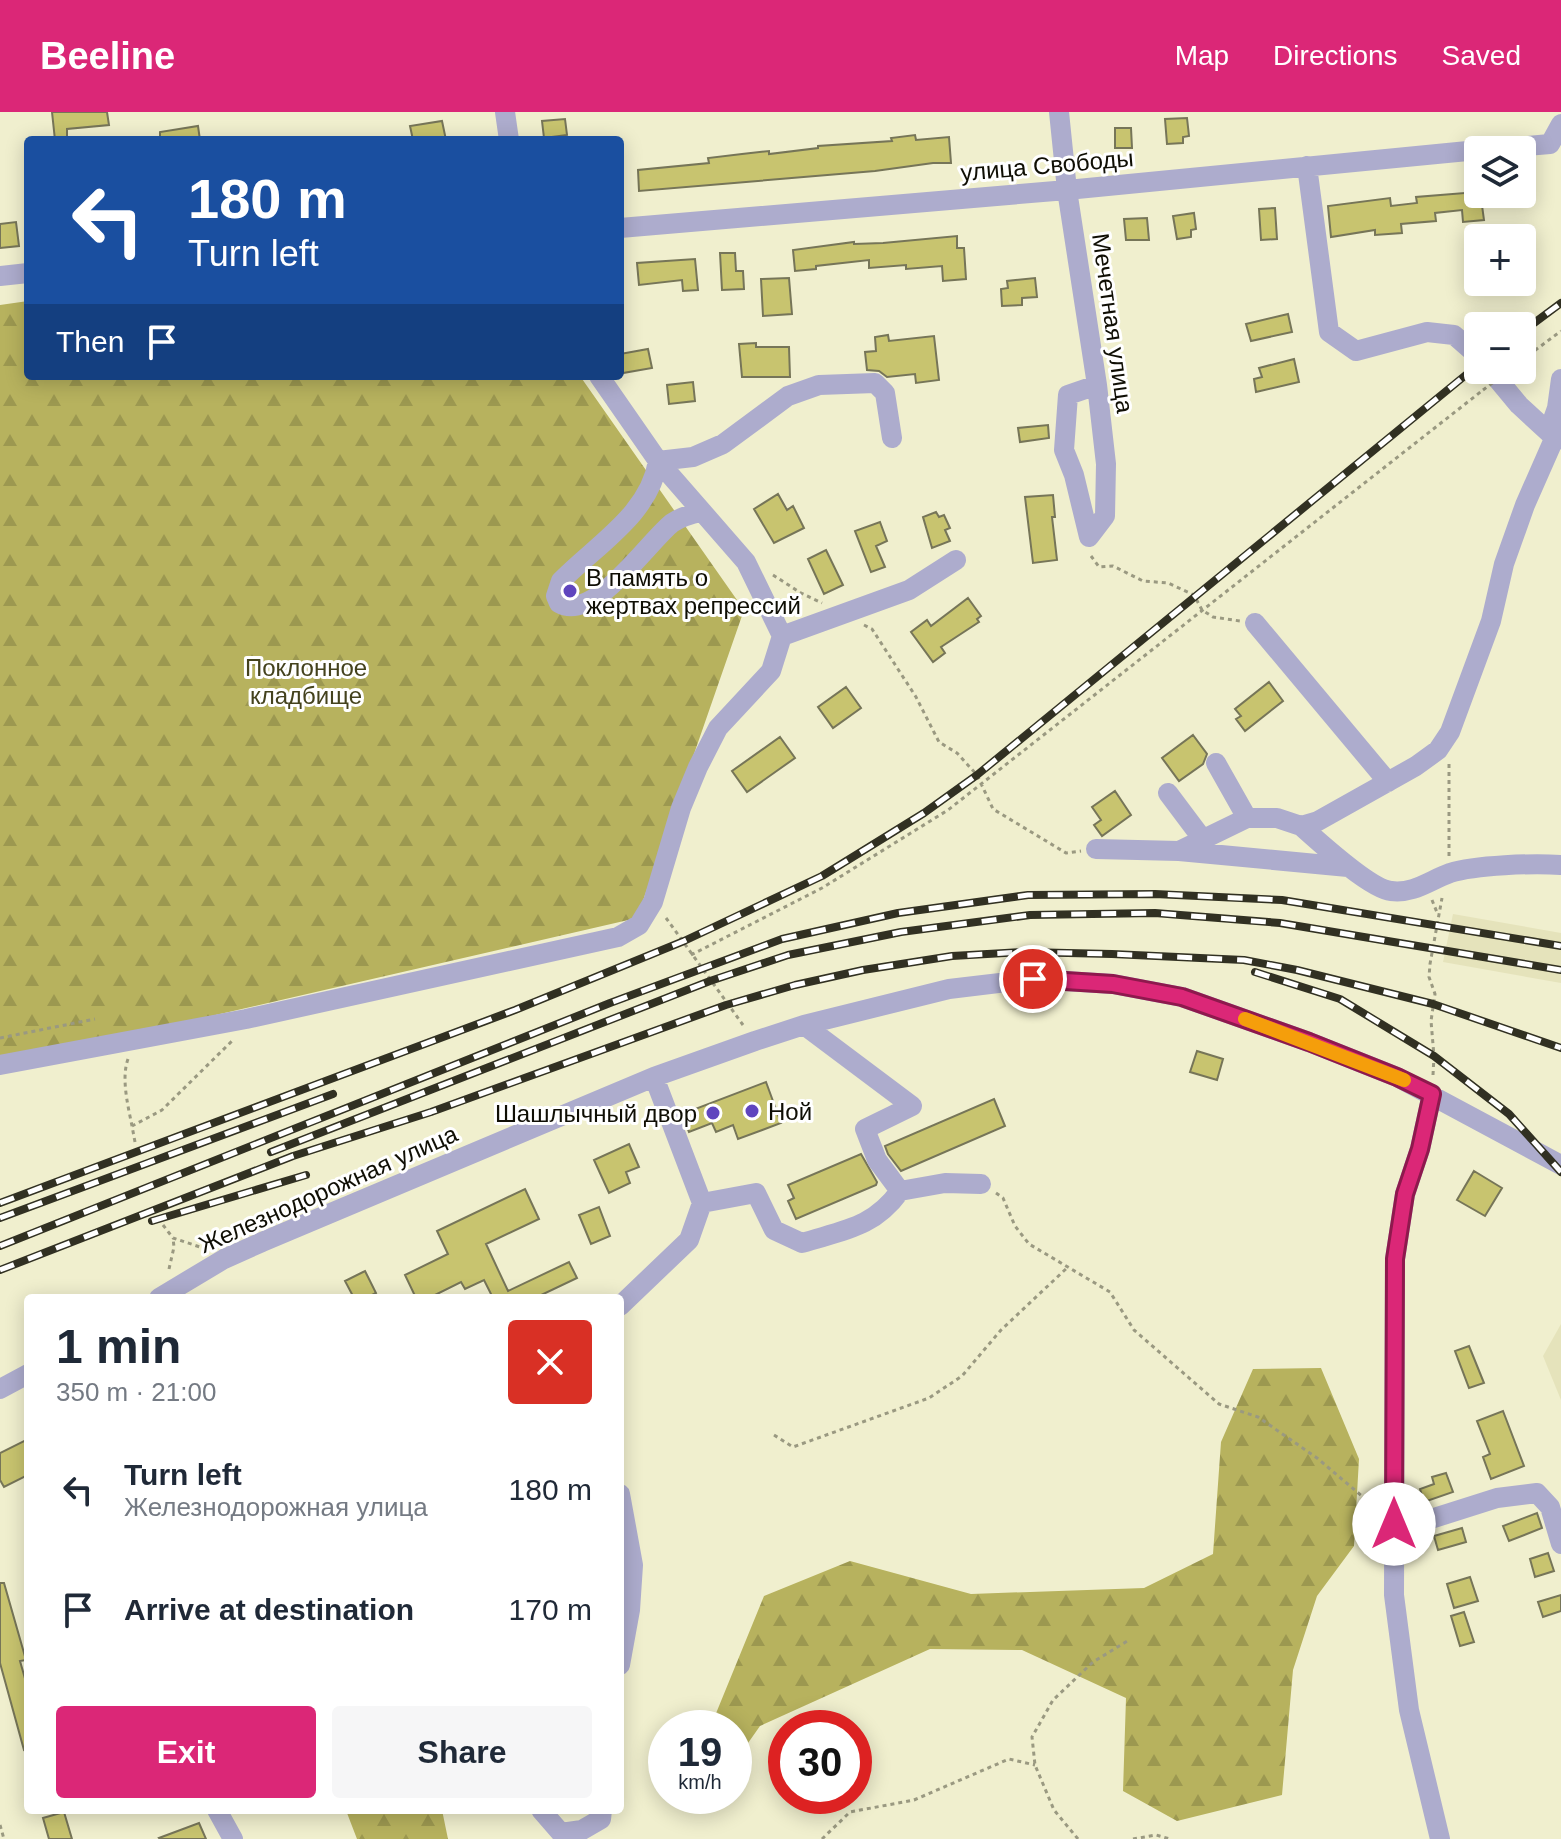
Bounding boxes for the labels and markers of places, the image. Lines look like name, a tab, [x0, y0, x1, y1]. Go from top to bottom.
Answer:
place label: В память о жертвах репрессий	[586, 564, 801, 619]
marker: В память о жертвах репрессий	[561, 582, 579, 600]
pin	[999, 945, 1067, 1013]
place label: Ной	[768, 1098, 812, 1125]
place label: Шашлычный двор	[495, 1100, 697, 1127]
marker: Ной	[743, 1102, 761, 1120]
marker: Шашлычный двор	[704, 1104, 722, 1122]

